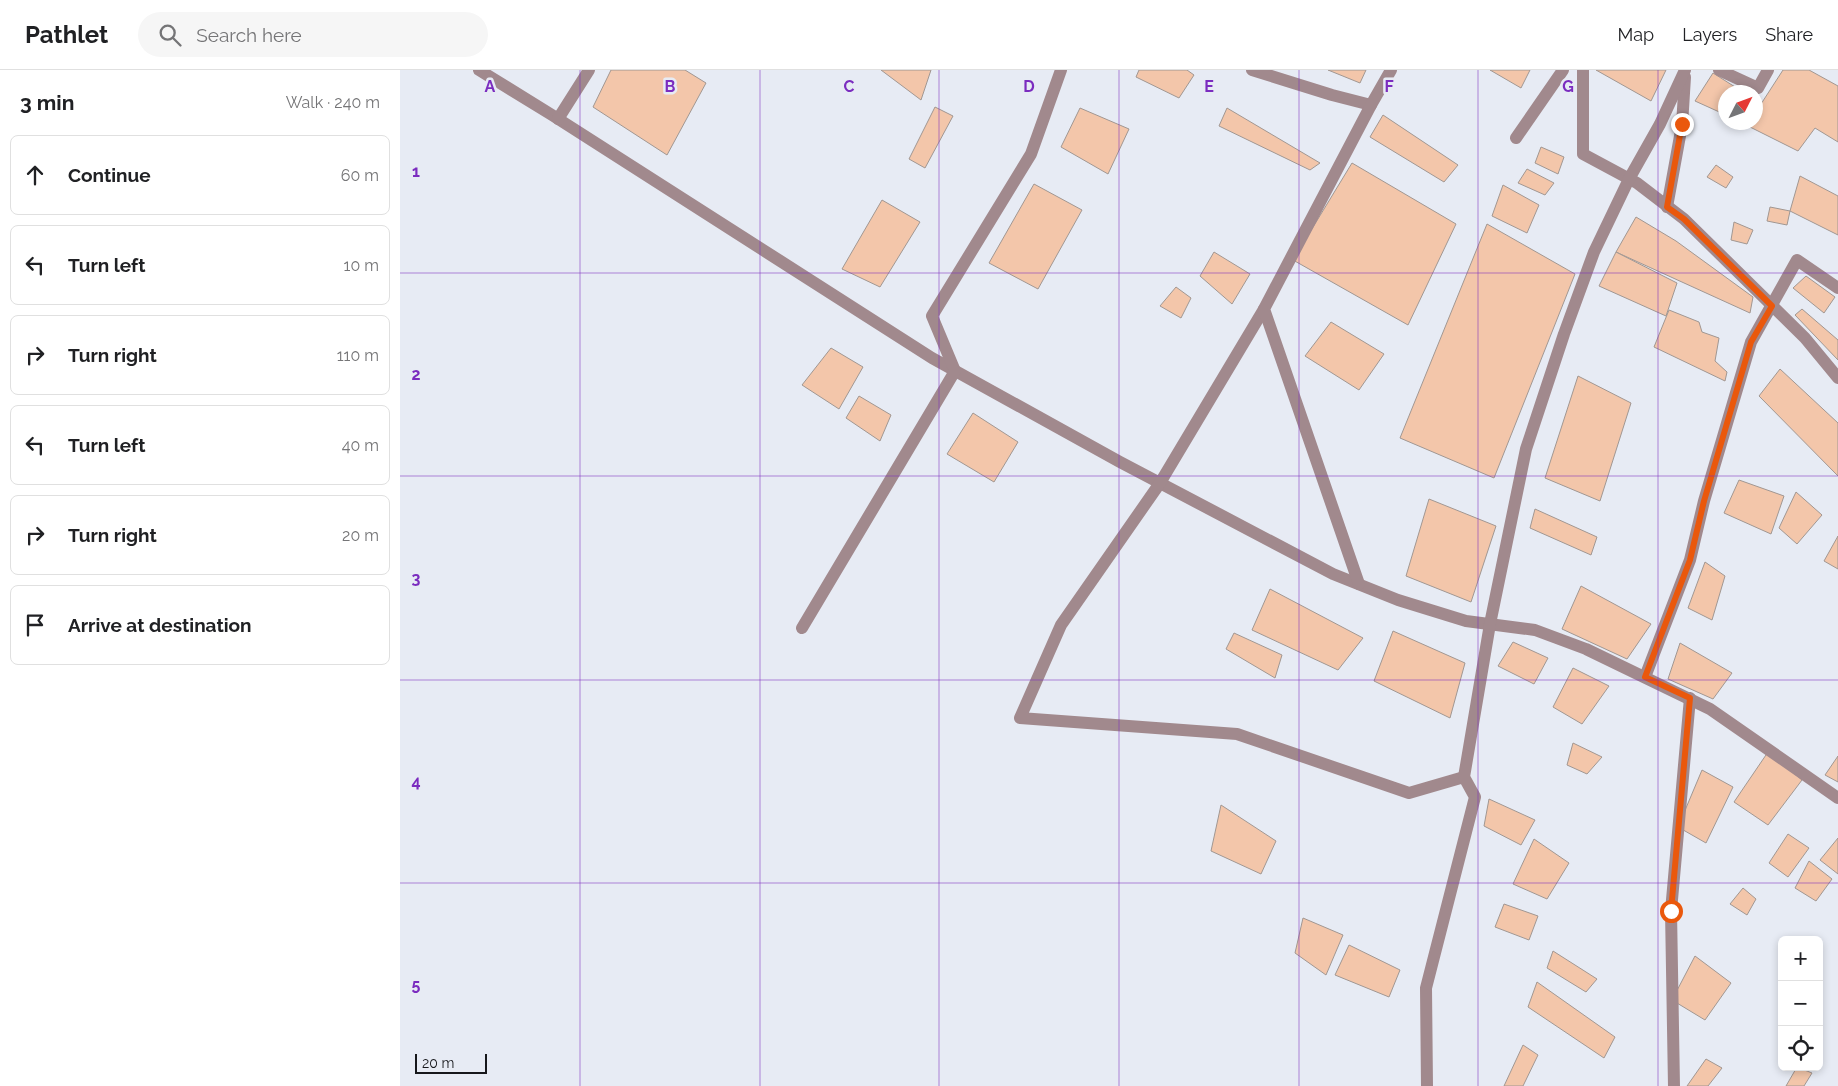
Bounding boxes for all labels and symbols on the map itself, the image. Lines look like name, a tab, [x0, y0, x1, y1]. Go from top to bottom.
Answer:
text: A	[485, 77, 496, 96]
text: B	[665, 77, 676, 96]
text: C	[844, 77, 855, 96]
text: D	[1023, 77, 1035, 96]
text: E	[1204, 77, 1214, 96]
text: F	[1384, 77, 1394, 96]
text: G	[1562, 77, 1574, 96]
north arrow	[1718, 85, 1763, 130]
route end	[1671, 113, 1694, 136]
text: 1	[412, 162, 420, 181]
text: 2	[411, 365, 421, 384]
text: 3	[412, 569, 421, 588]
text: 4	[411, 772, 421, 791]
route start	[1660, 900, 1683, 923]
text: 5	[412, 975, 421, 994]
scale bar	[415, 1051, 488, 1074]

